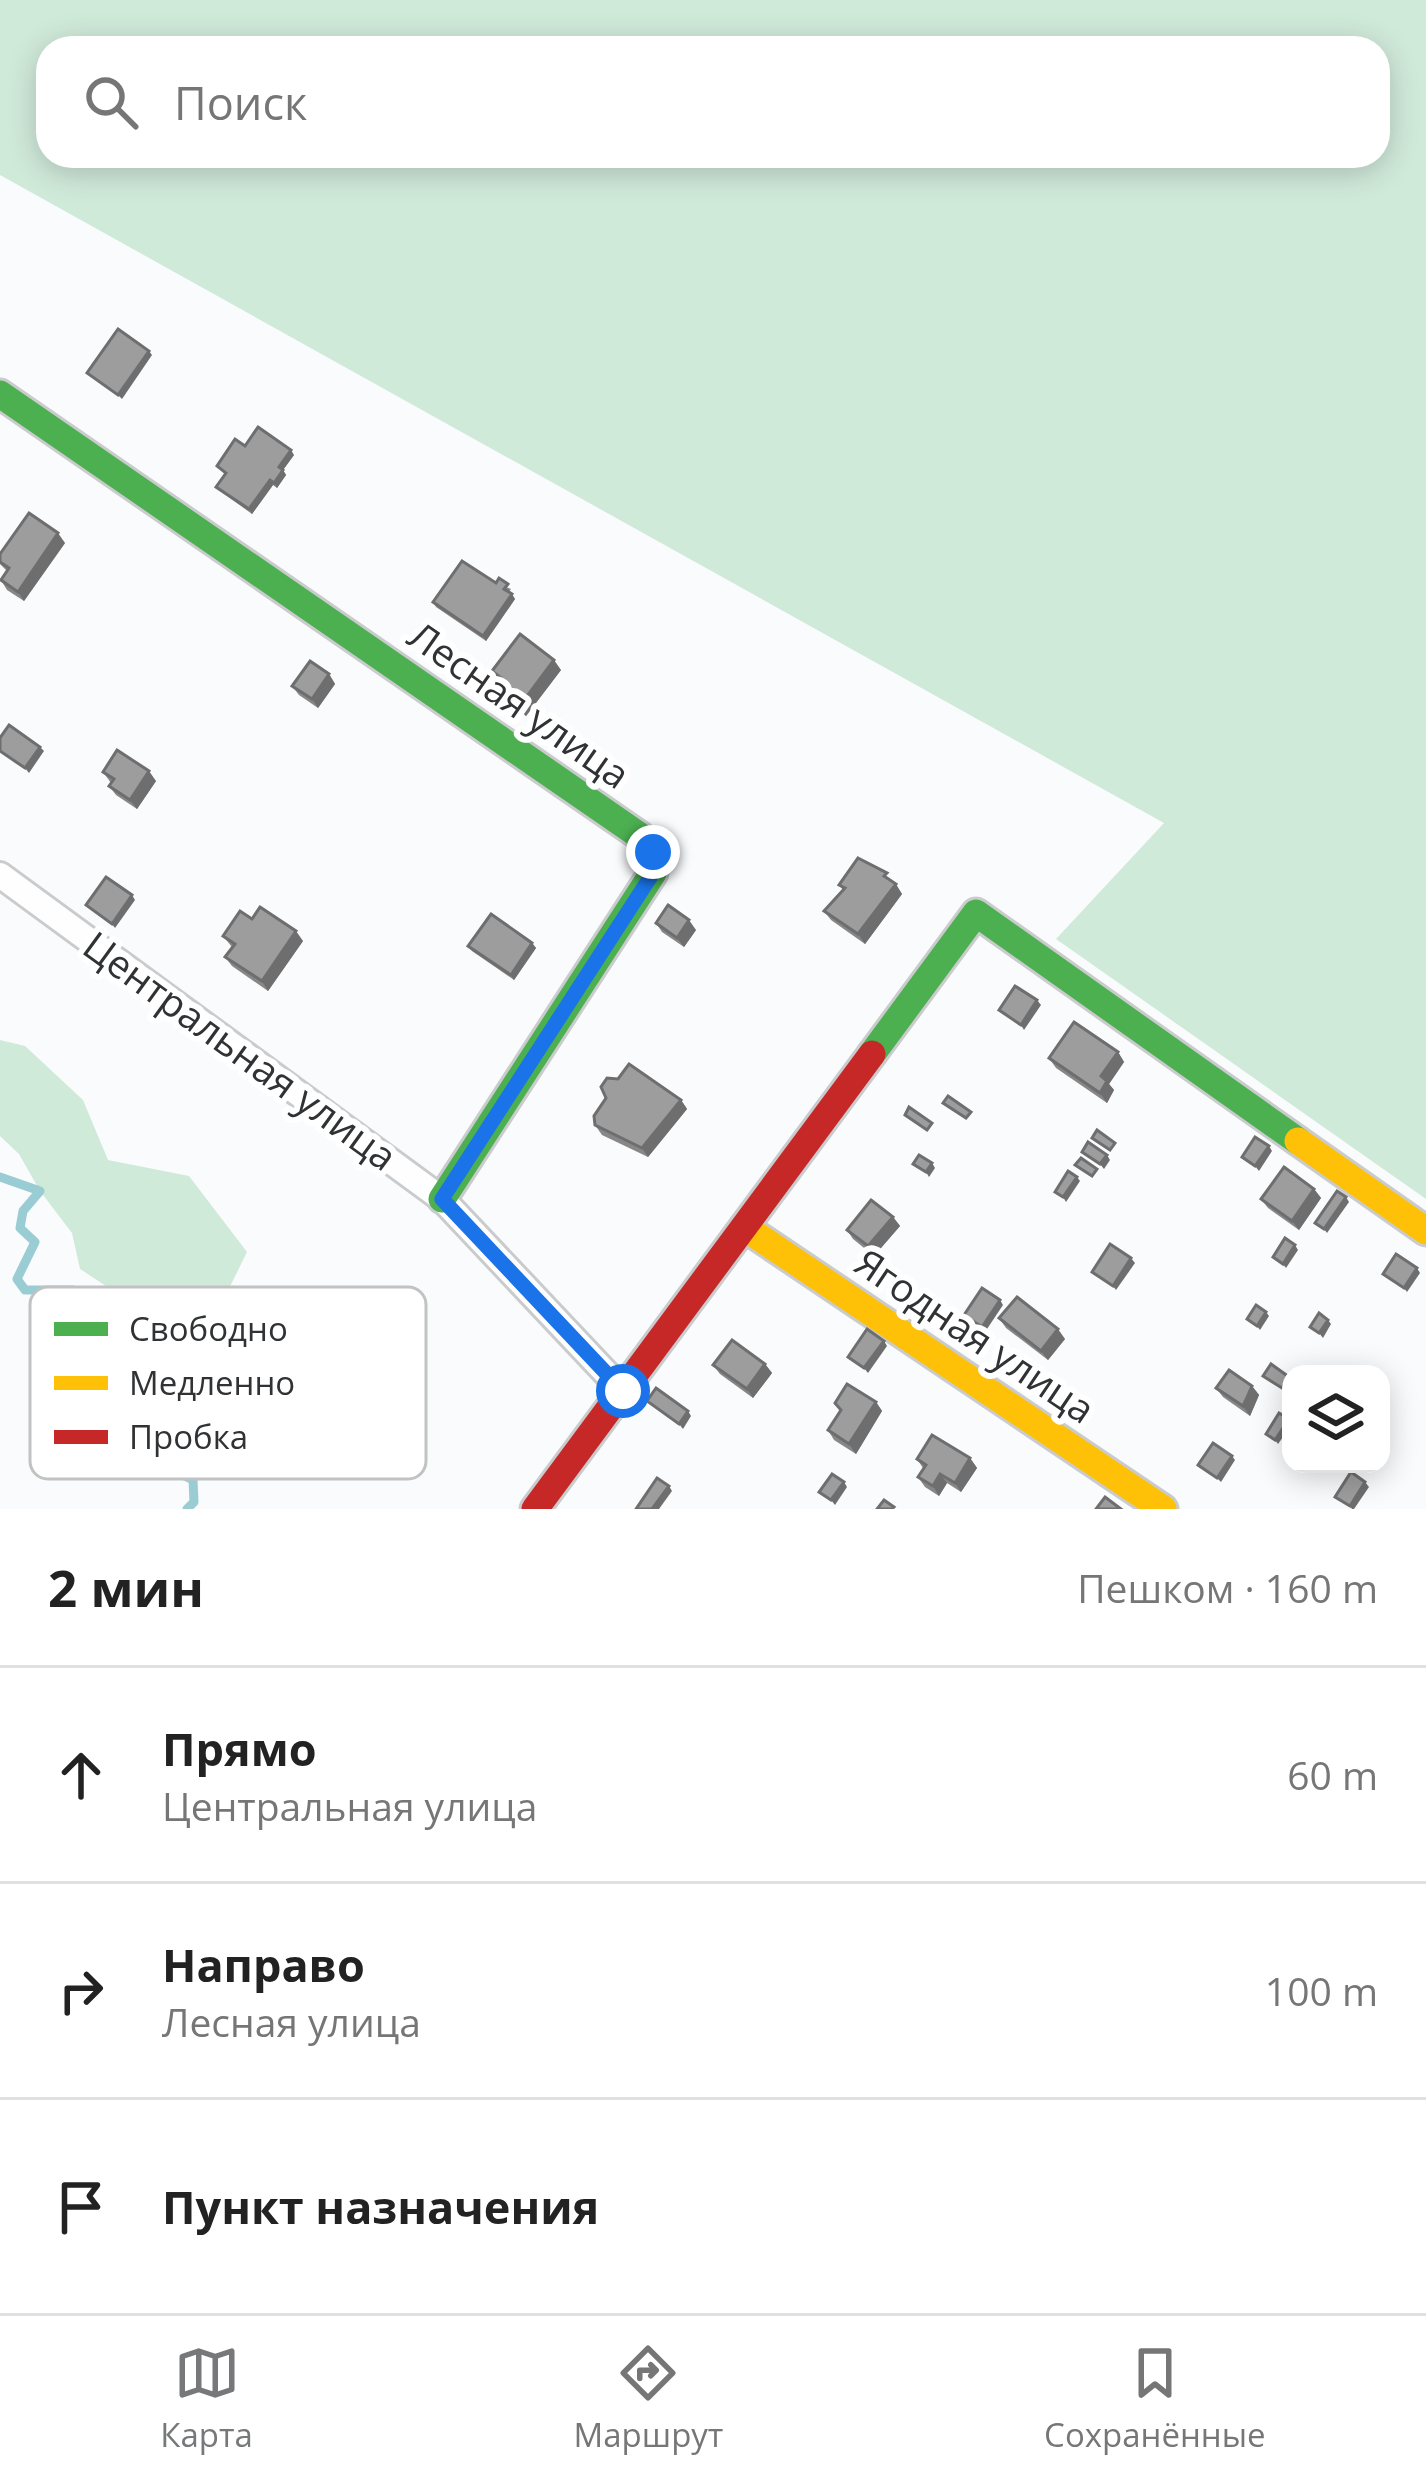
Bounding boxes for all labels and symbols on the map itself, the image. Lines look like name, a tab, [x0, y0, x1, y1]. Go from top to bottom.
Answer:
street label: Лесная улица	[399, 608, 641, 800]
route end	[626, 825, 680, 879]
street label: Центральная улица	[73, 918, 408, 1182]
street label: Ягодная улица	[846, 1235, 1106, 1435]
legend	[30, 1287, 426, 1479]
text: Свободно	[129, 1306, 288, 1351]
text: Медленно	[129, 1360, 295, 1405]
route start	[596, 1364, 650, 1418]
text: Пробка	[129, 1414, 248, 1459]

